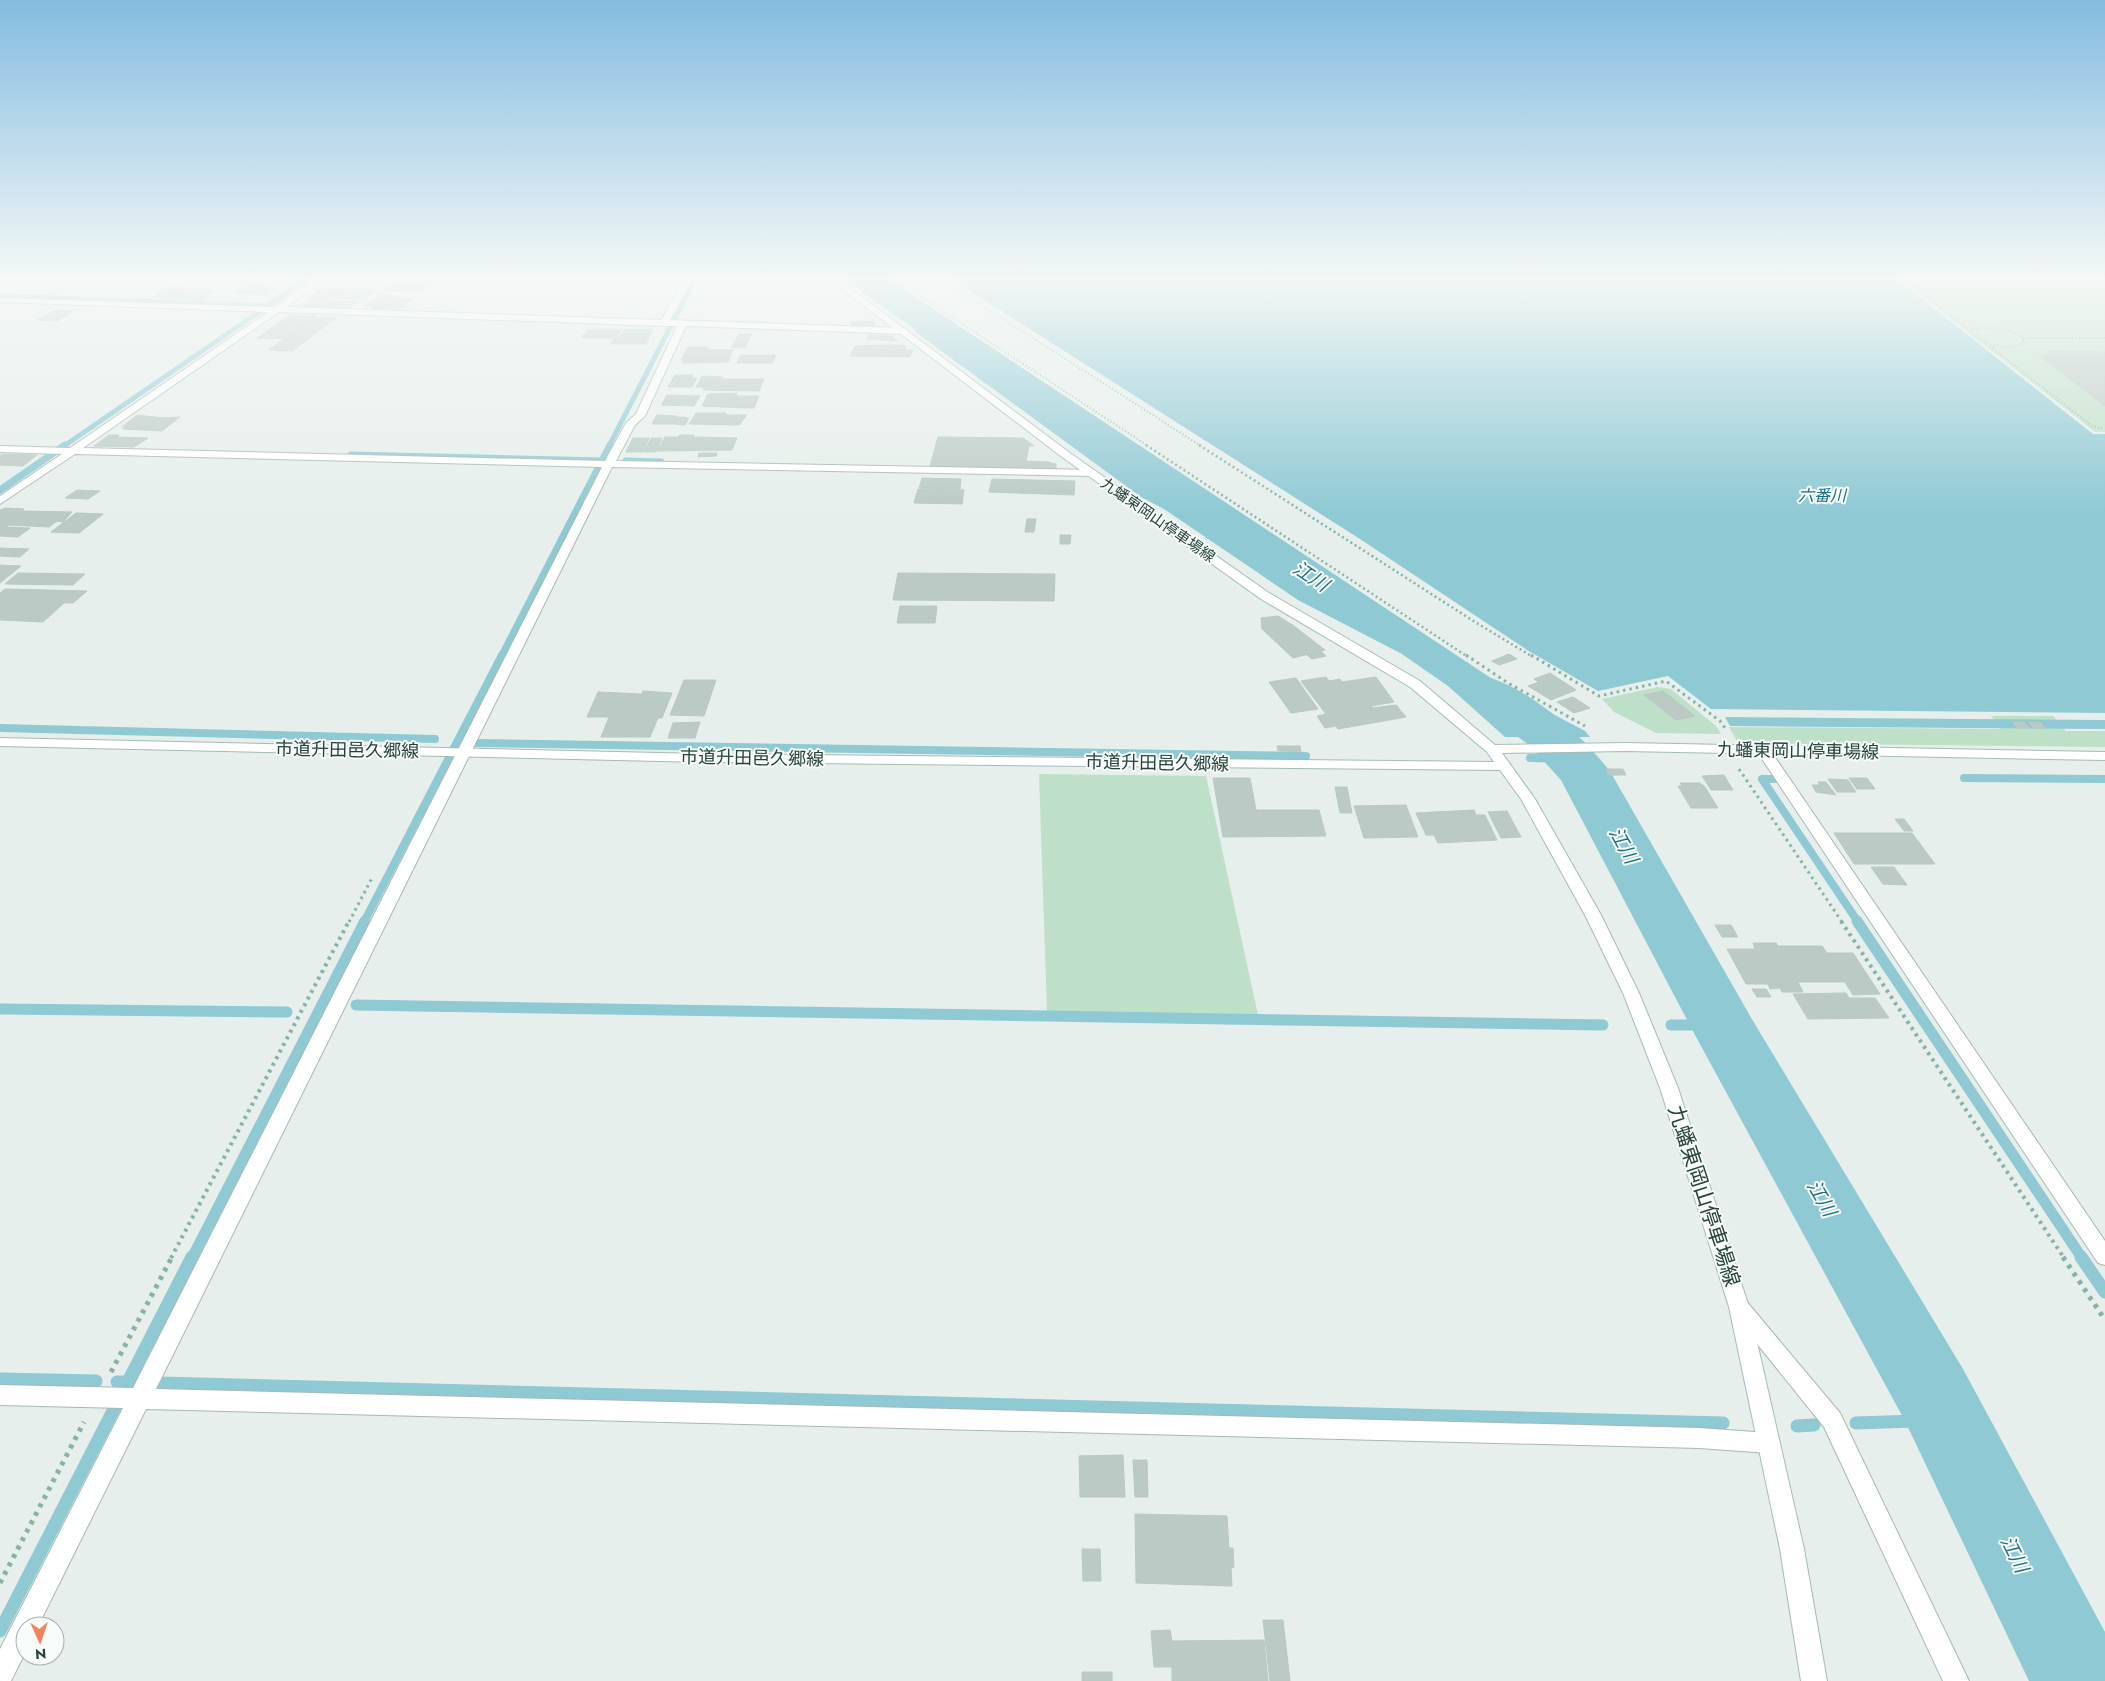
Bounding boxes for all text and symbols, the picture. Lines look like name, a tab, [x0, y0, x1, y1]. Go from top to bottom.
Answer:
street label: 九蟠東岡山停車場線	[1096, 472, 1220, 568]
water label: 六番川	[1798, 484, 1848, 507]
water label: 江川	[1287, 555, 1336, 599]
street label: 市道升田邑久郷線	[275, 736, 419, 764]
street label: 九蟠東岡山停車場線	[1717, 737, 1879, 765]
street label: 市道升田邑久郷線	[680, 744, 824, 772]
street label: 市道升田邑久郷線	[1085, 749, 1229, 777]
water label: 江川	[1603, 822, 1646, 870]
street label: 九蟠東岡山停車場線	[1661, 1101, 1747, 1291]
water label: 江川	[1800, 1175, 1844, 1223]
water label: 江川	[1994, 1531, 2036, 1579]
north arrow	[15, 1616, 65, 1666]
text: N	[35, 1644, 47, 1664]

